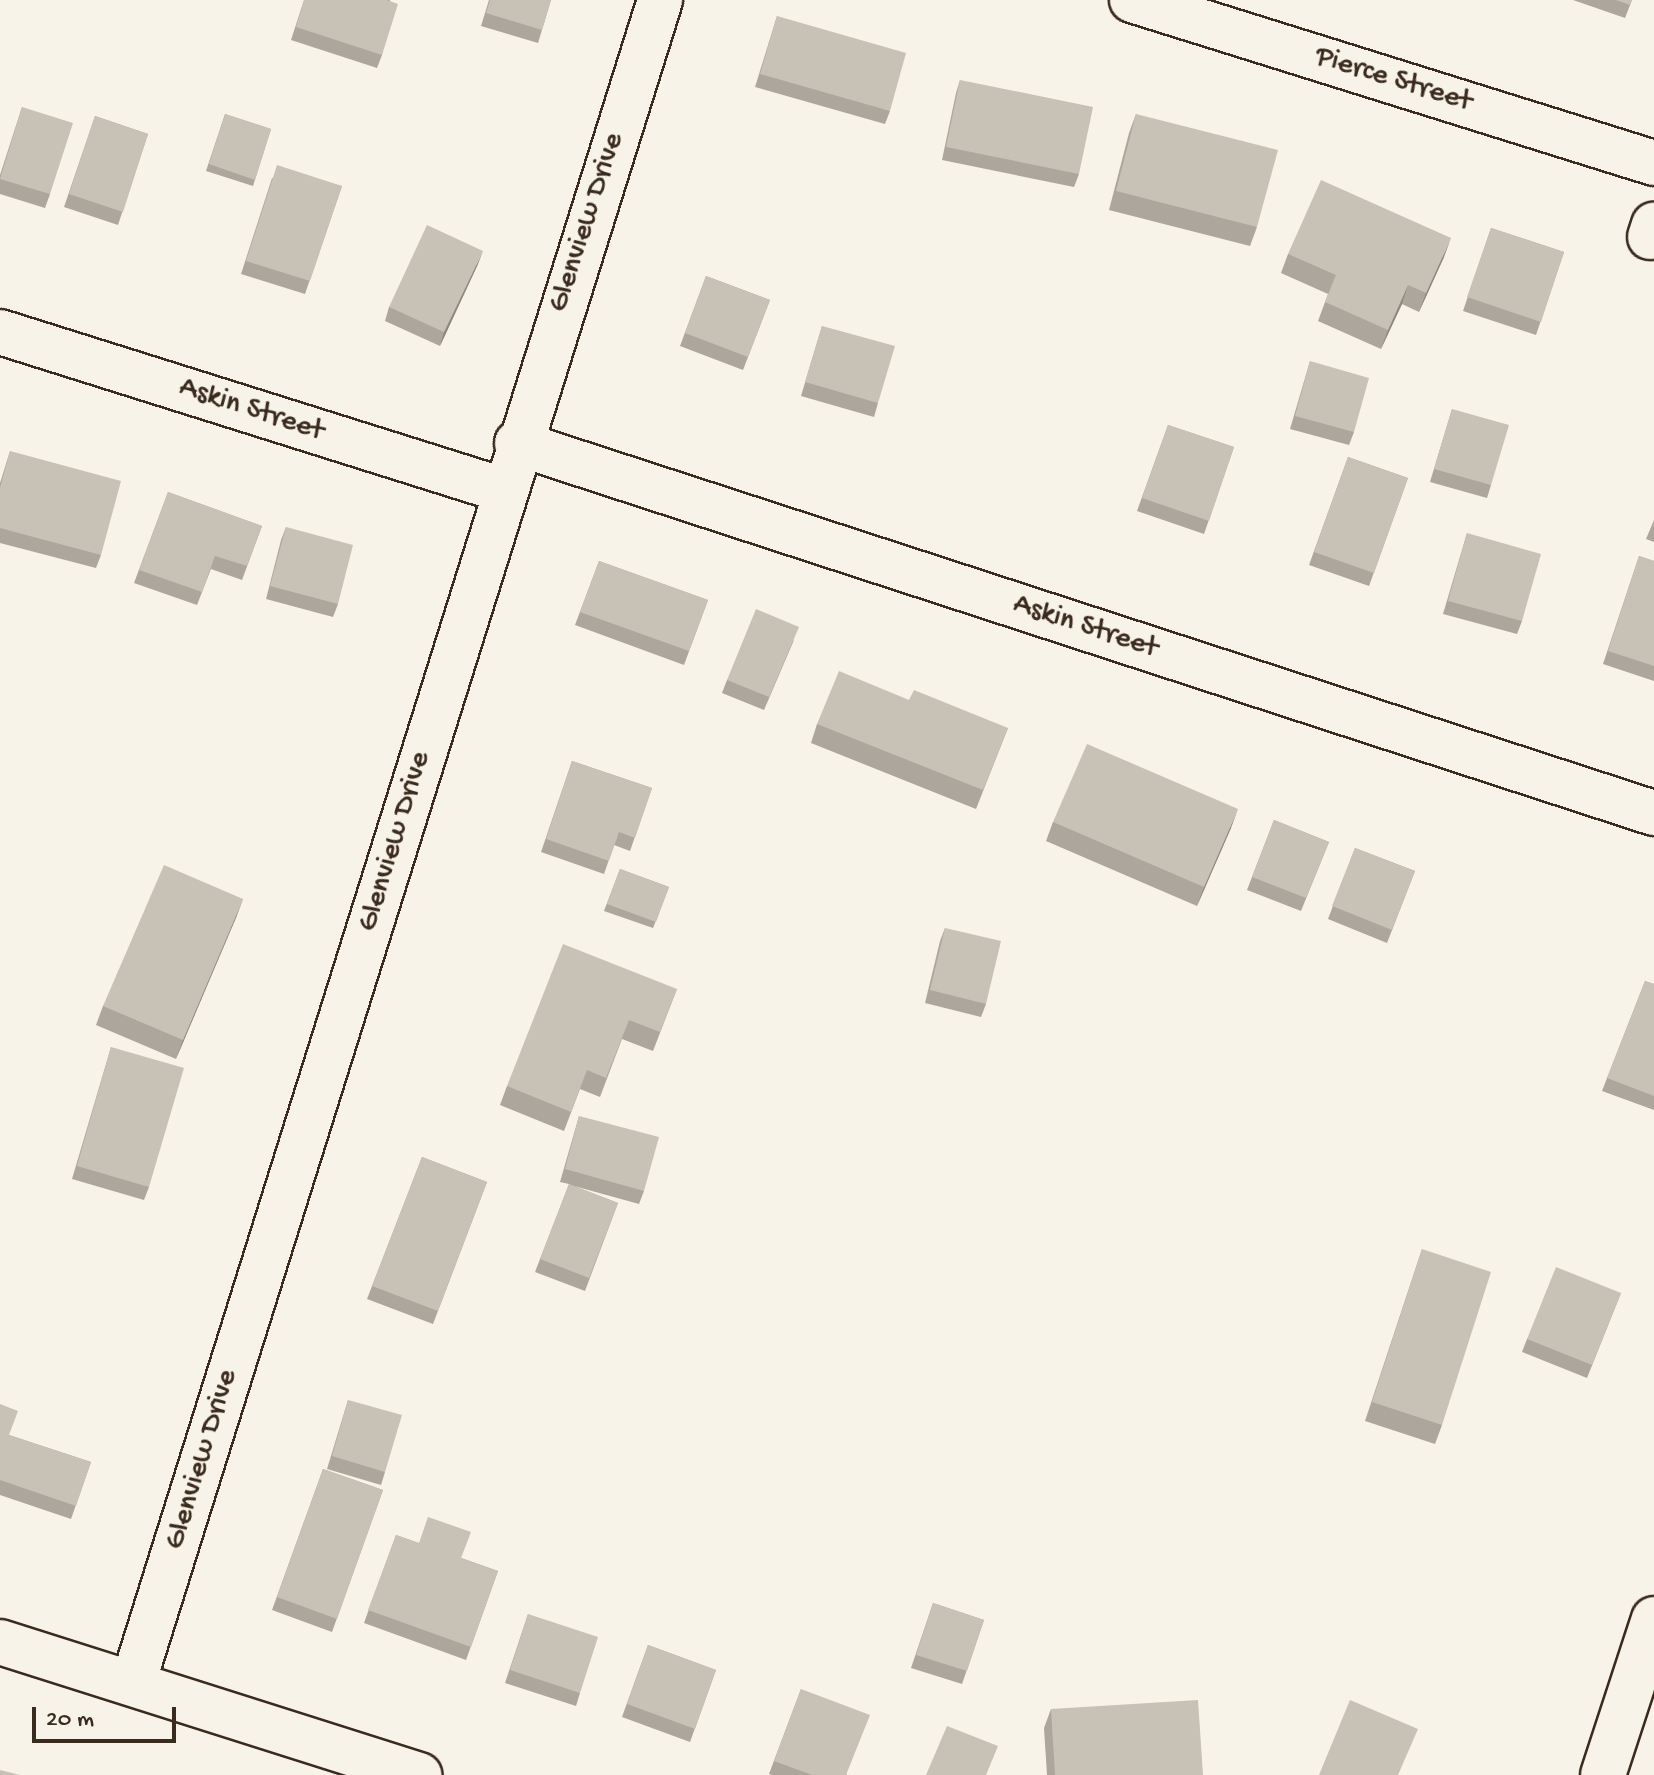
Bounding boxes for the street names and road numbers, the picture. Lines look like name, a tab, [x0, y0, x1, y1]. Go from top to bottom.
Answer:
street label: Pierce Street	[1310, 40, 1476, 122]
street label: Glenview Drive	[542, 129, 634, 317]
street label: Askin Street	[174, 371, 328, 451]
street label: Askin Street	[1008, 588, 1162, 668]
street label: Glenview Drive	[352, 748, 440, 936]
street label: Glenview Drive	[159, 1366, 247, 1554]

